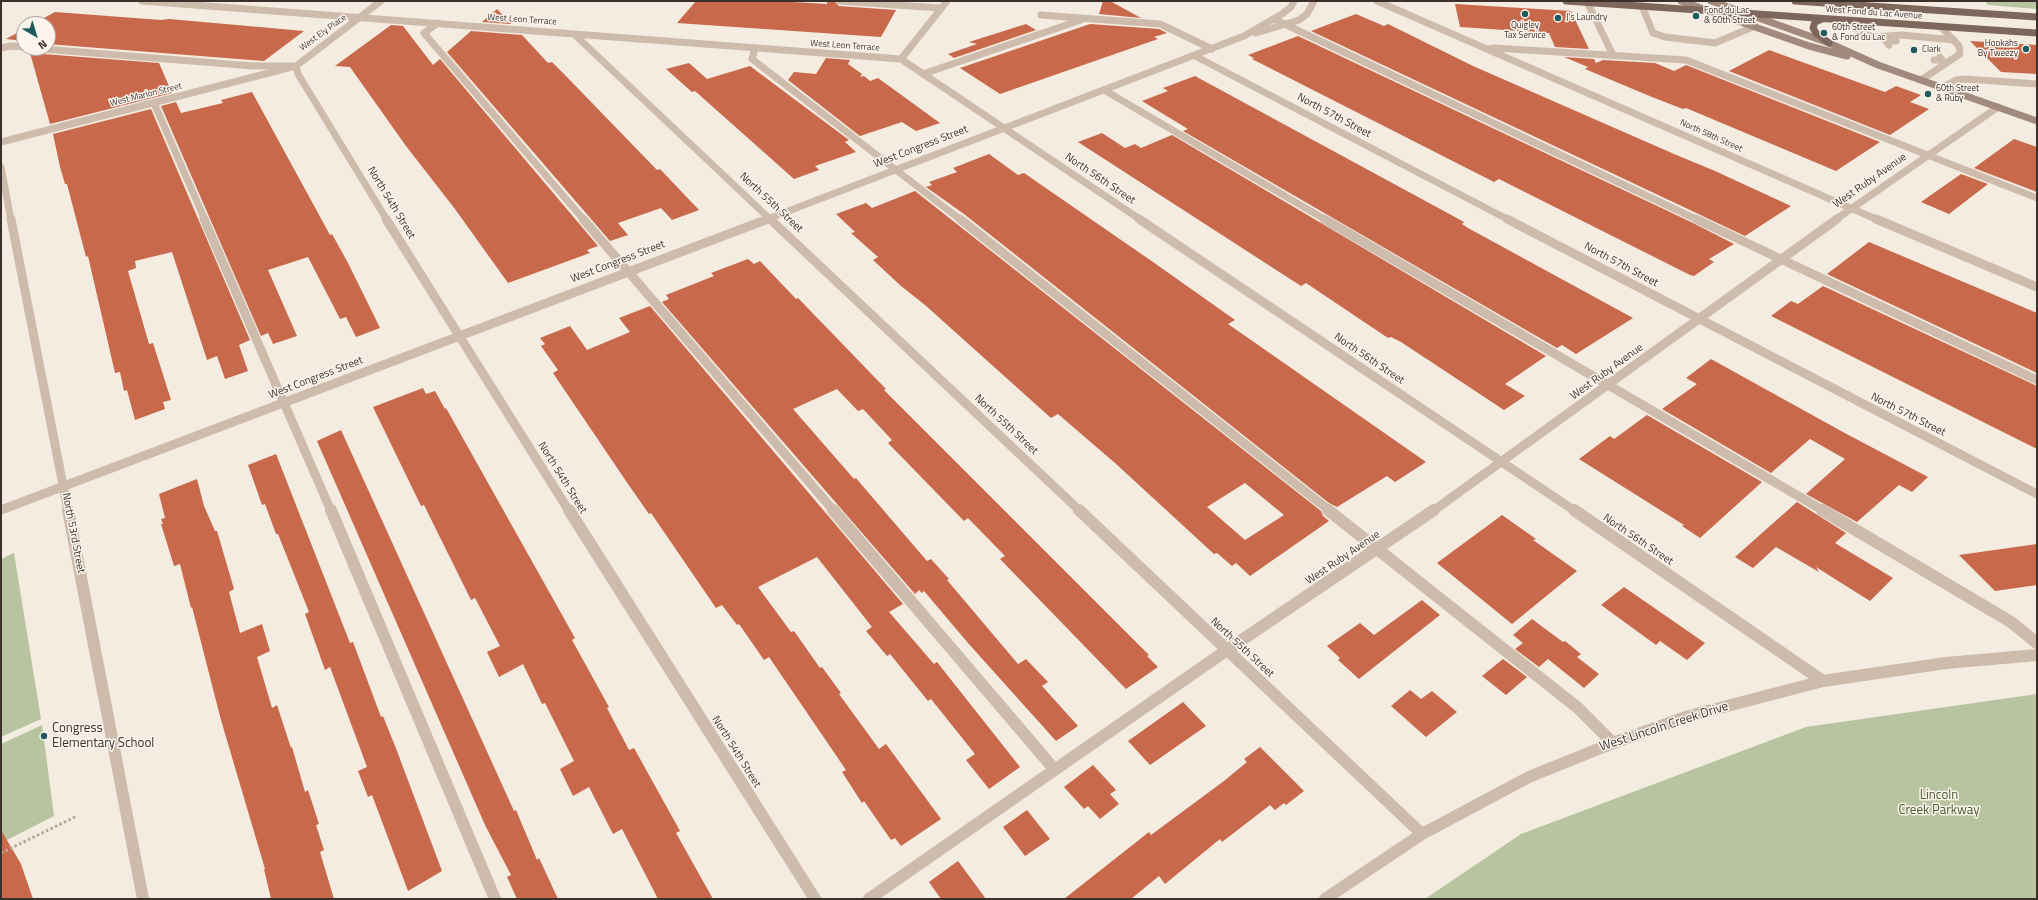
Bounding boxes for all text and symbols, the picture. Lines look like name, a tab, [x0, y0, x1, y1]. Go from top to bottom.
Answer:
street label: West Fond du Lac Avenue	[1825, 4, 1923, 22]
place label: Fond du Lac & 60th Street	[1704, 6, 1755, 27]
marker: Quigley Tax Service	[1520, 9, 1530, 19]
marker: Fond du Lac & 60th Street	[1691, 11, 1701, 21]
street label: West Ely Place	[297, 12, 349, 54]
street label: West Leon Terrace	[487, 12, 557, 28]
marker: J's Laundry	[1553, 13, 1563, 23]
place label: J's Laundry	[1566, 13, 1607, 23]
north arrow	[16, 16, 56, 56]
place label: Quigley Tax Service	[1504, 21, 1546, 42]
place label: 60th Street & Fond du Lac	[1832, 23, 1885, 44]
marker: 60th Street & Fond du Lac	[1819, 28, 1829, 38]
text: N	[35, 36, 51, 53]
street label: West Leon Terrace	[810, 38, 880, 54]
place label: Hookahs By Tweezy	[1978, 39, 2018, 60]
marker: Hookahs By Tweezy	[2021, 44, 2031, 54]
marker: Clark	[1909, 45, 1919, 55]
place label: Clark	[1922, 45, 1941, 55]
street label: West Marion Street	[109, 81, 183, 109]
place label: 60th Street & Ruby	[1936, 84, 1979, 105]
marker: 60th Street & Ruby	[1923, 89, 1933, 99]
street label: North 57th Street	[1295, 91, 1373, 141]
street label: North 58th Street	[1678, 117, 1744, 155]
street label: West Congress Street	[872, 123, 970, 171]
street label: North 56th Street	[1062, 151, 1138, 207]
street label: West Ruby Avenue	[1831, 151, 1909, 211]
street label: North 54th Street	[364, 164, 418, 242]
street label: North 55th Street	[736, 170, 806, 236]
street label: West Congress Street	[569, 238, 667, 286]
street label: North 57th Street	[1582, 240, 1660, 290]
street label: North 56th Street	[1331, 331, 1407, 387]
street label: West Ruby Avenue	[1568, 341, 1646, 403]
street label: West Congress Street	[267, 354, 365, 402]
street label: North 57th Street	[1868, 390, 1948, 440]
street label: North 55th Street	[971, 392, 1041, 458]
street label: North 54th Street	[535, 440, 589, 516]
street label: North 53rd Street	[59, 492, 87, 574]
street label: North 56th Street	[1600, 512, 1676, 568]
street label: West Ruby Avenue	[1303, 528, 1383, 588]
street label: North 55th Street	[1207, 615, 1277, 681]
street label: West Lincoln Creek Drive	[1598, 699, 1730, 755]
street label: North 54th Street	[709, 714, 763, 790]
place label: Congress Elementary School	[52, 721, 154, 752]
marker: Congress Elementary School	[39, 731, 49, 741]
park label: Lincoln Creek Parkway	[1898, 788, 1980, 819]

